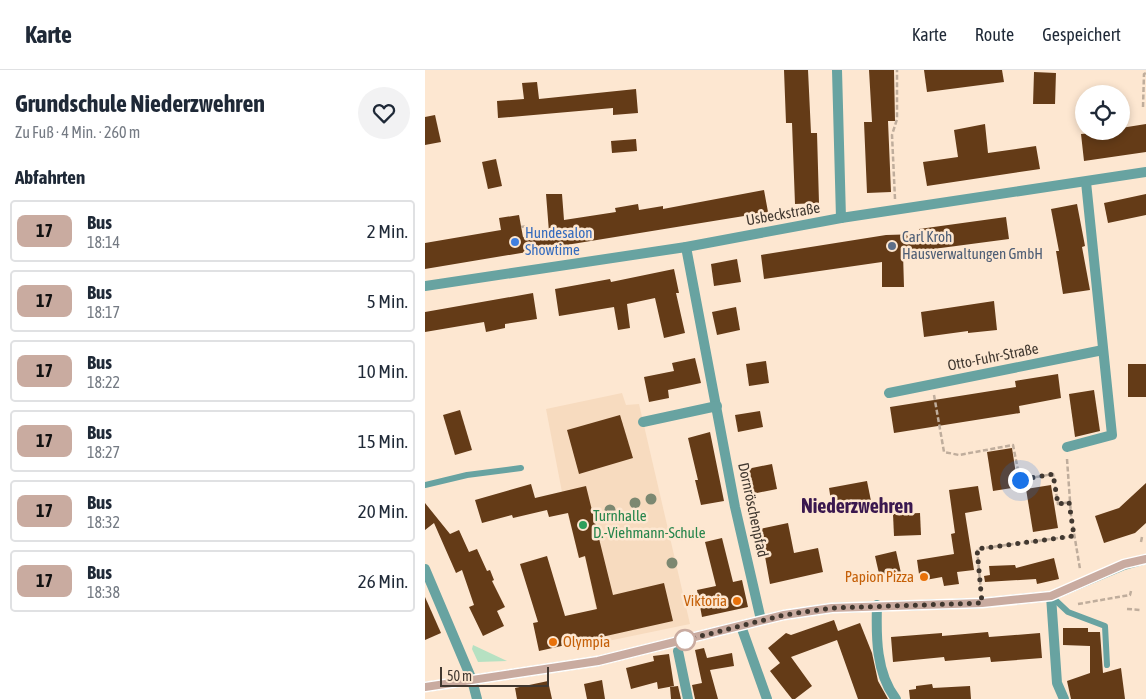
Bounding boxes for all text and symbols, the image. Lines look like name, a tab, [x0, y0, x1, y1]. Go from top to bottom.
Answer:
text: Karte	[25, 21, 72, 48]
text: Karte	[912, 24, 947, 45]
text: Route	[975, 24, 1014, 45]
text: Gespeichert	[1042, 24, 1121, 45]
map controls	[1075, 85, 1130, 140]
button: locate	[1075, 85, 1130, 140]
button: heart	[358, 87, 410, 139]
text: Grundschule Niederzwehren	[15, 90, 265, 117]
text: Zu Fuß · 4 Min. · 260 m	[15, 123, 140, 141]
text: Abfahrten	[15, 166, 85, 188]
street label: Usbeckstraße	[745, 199, 821, 228]
text: Bus	[87, 211, 112, 233]
text: 17	[36, 220, 53, 241]
text: 2 Min.	[367, 220, 408, 242]
place label: Hundesalon Showtime	[525, 224, 593, 258]
place label: Carl Kroh Hausverwaltungen GmbH	[902, 228, 1043, 262]
text: 18:14	[87, 233, 120, 251]
marker: Hundesalon Showtime	[509, 236, 521, 248]
marker: Carl Kroh Hausverwaltungen GmbH	[886, 240, 898, 252]
text: Bus	[87, 281, 112, 303]
text: 17	[36, 290, 53, 311]
text: 5 Min.	[367, 290, 408, 312]
text: 18:17	[87, 303, 120, 321]
street label: Otto-Fuhr-Straße	[946, 339, 1040, 374]
text: Bus	[87, 351, 112, 373]
text: 17	[36, 360, 53, 381]
text: 10 Min.	[358, 360, 408, 382]
text: 18:22	[87, 373, 120, 391]
text: Bus	[87, 421, 112, 443]
text: 17	[36, 430, 53, 451]
text: 15 Min.	[358, 430, 408, 452]
text: 18:27	[87, 443, 120, 461]
street label: Dornröschenpfad	[735, 461, 772, 559]
your location	[1008, 468, 1033, 493]
text: Bus	[87, 491, 112, 513]
district label: Niederzwehren	[801, 494, 913, 517]
text: 17	[36, 500, 53, 521]
text: 20 Min.	[358, 500, 408, 522]
place label: Turnhalle D.-Viehmann-Schule	[593, 507, 706, 541]
text: 18:32	[87, 513, 120, 531]
marker: Turnhalle D.-Viehmann-Schule	[577, 519, 589, 531]
text: Bus	[87, 561, 112, 583]
place label: Papion Pizza	[845, 568, 914, 585]
text: 17	[36, 570, 53, 591]
text: 26 Min.	[358, 570, 408, 592]
marker: Papion Pizza	[918, 571, 930, 583]
text: 18:38	[87, 583, 120, 601]
place label: Viktoria	[684, 592, 727, 609]
marker: Viktoria	[731, 595, 743, 607]
unlabelled marker	[674, 629, 696, 651]
place label: Olympia	[563, 633, 610, 650]
marker: Olympia	[547, 636, 559, 648]
scale bar	[440, 664, 549, 687]
text: 50 m	[447, 668, 472, 684]

